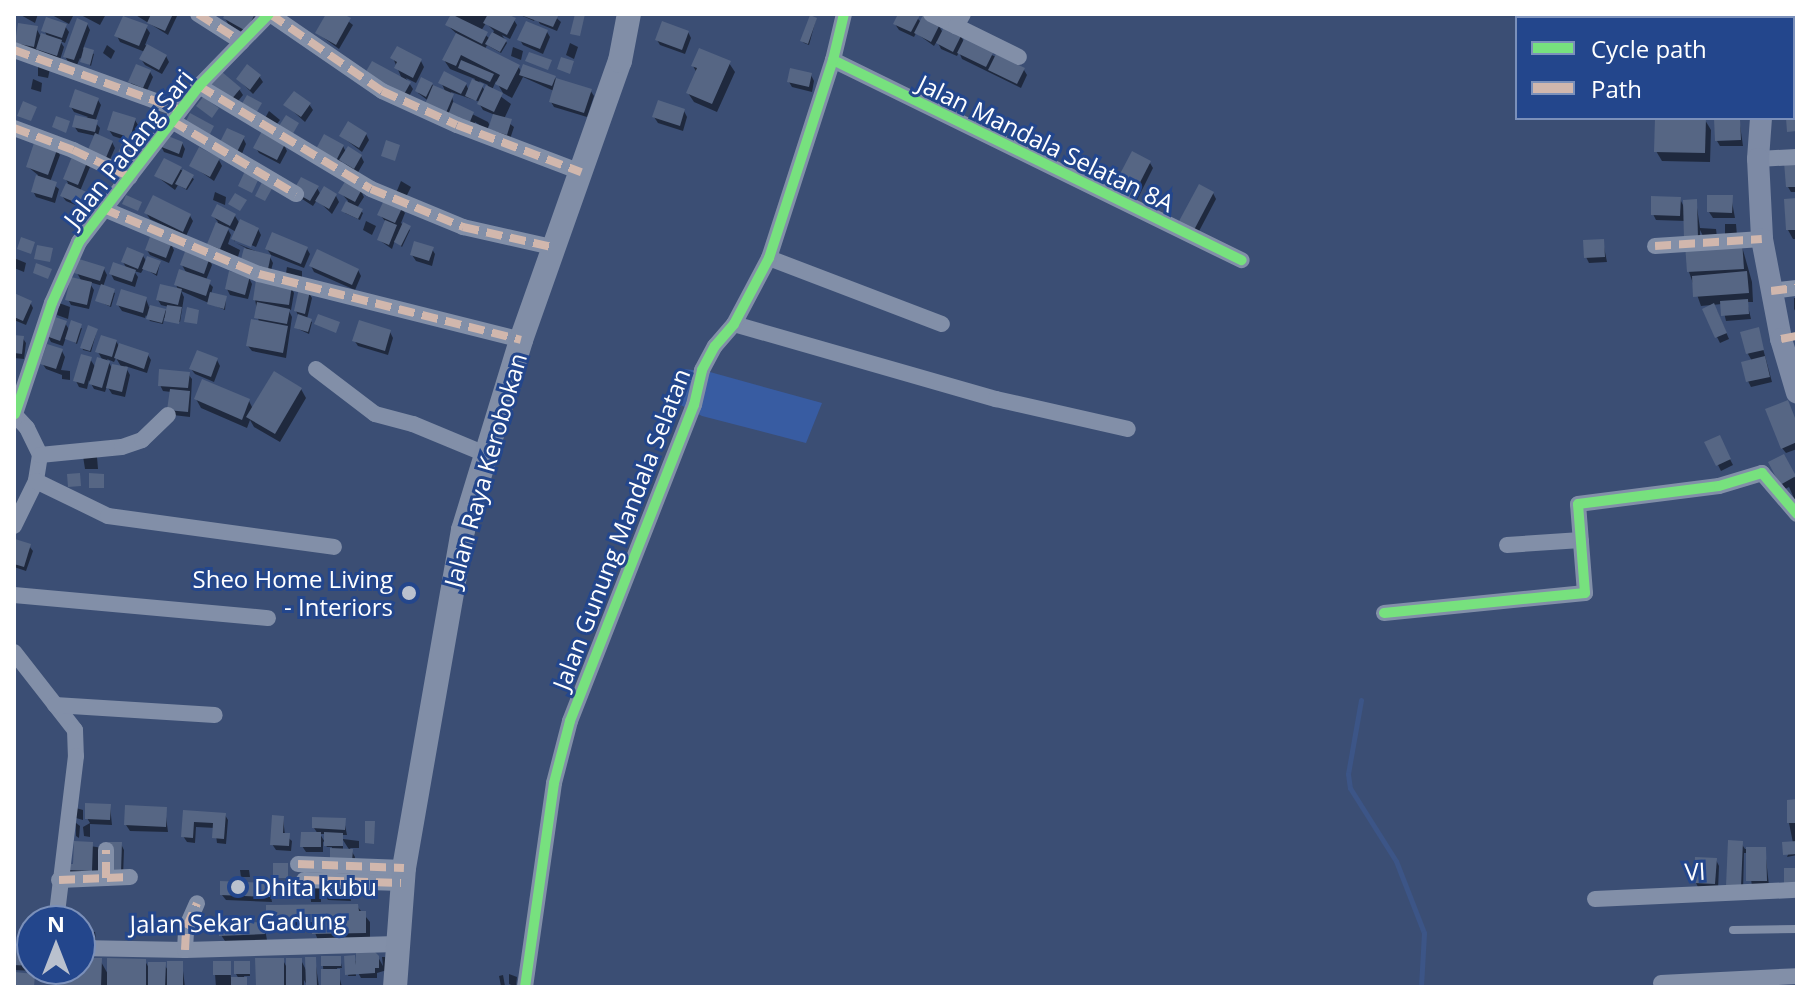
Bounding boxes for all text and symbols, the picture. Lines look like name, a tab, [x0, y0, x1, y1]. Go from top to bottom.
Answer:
legend	[1515, 16, 1795, 120]
text: Cycle path	[1591, 32, 1707, 65]
street label: Jalan Padang Sari	[57, 63, 199, 233]
street label: Jalan Mandala Selatan 8A	[913, 68, 1179, 218]
text: Path	[1591, 72, 1642, 105]
street label: Jalan Raya Kerobokan	[438, 350, 532, 590]
street label: Jalan Gunung Mandala Selatan	[546, 364, 696, 694]
place label: Sheo Home Living - Interiors	[193, 565, 393, 621]
marker: Sheo Home Living - Interiors	[400, 584, 418, 602]
street label: VI	[1684, 856, 1706, 886]
place label: Dhita kubu	[254, 873, 377, 901]
marker: Dhita kubu	[229, 878, 247, 896]
north arrow	[16, 905, 96, 985]
street label: Jalan Sekar Gadung	[129, 906, 347, 938]
text: N	[47, 908, 65, 938]

